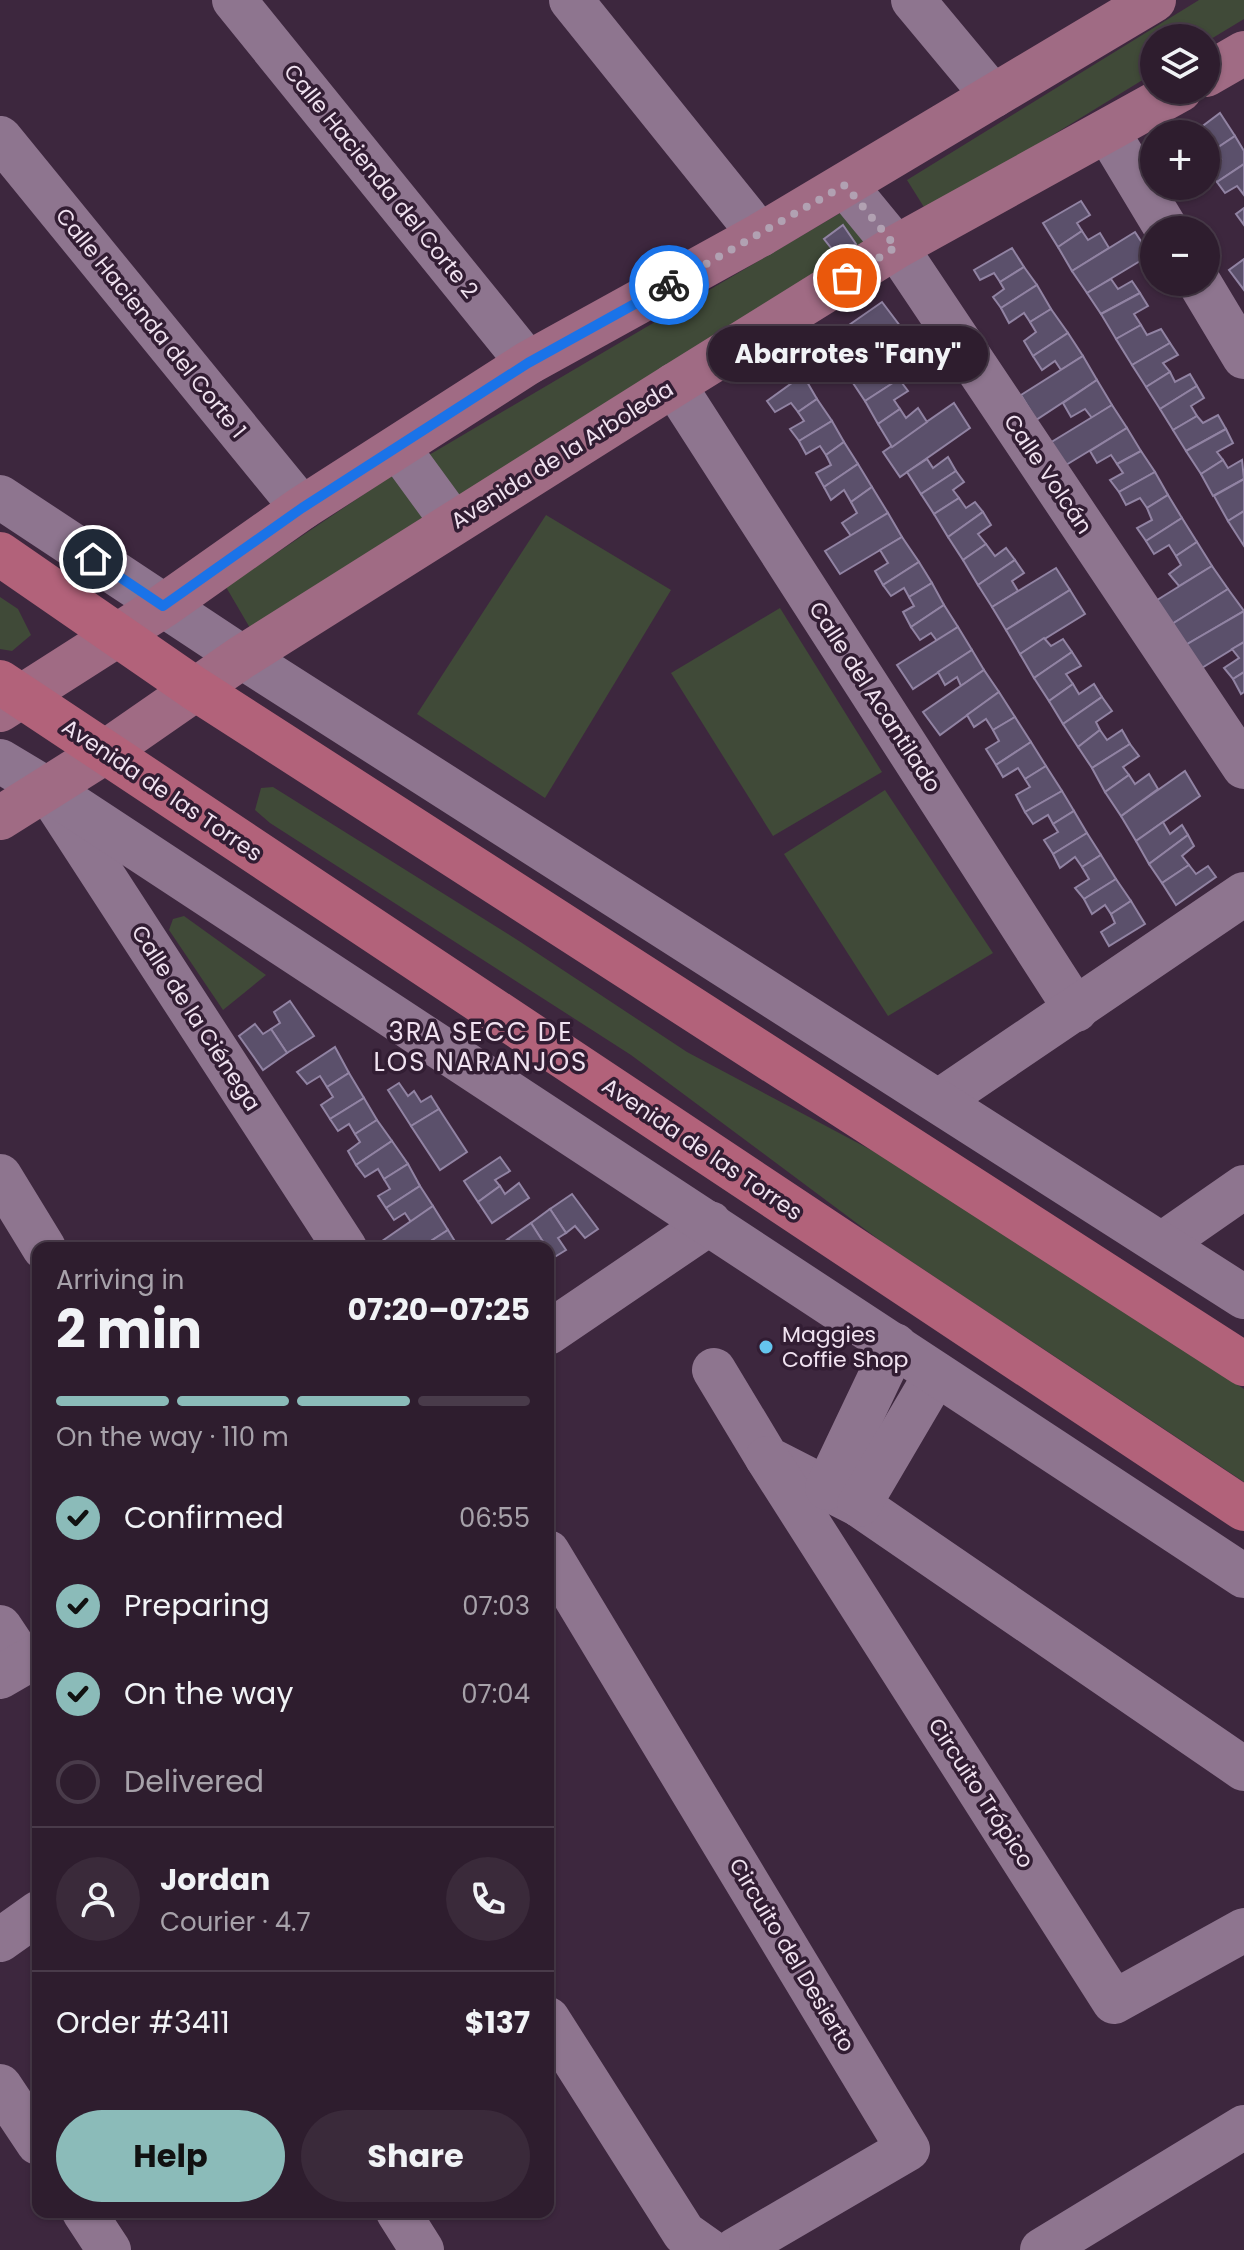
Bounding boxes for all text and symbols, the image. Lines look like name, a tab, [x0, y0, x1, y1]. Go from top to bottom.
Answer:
map controls	[1140, 24, 1220, 296]
button: layers	[1140, 24, 1220, 104]
street label: Calle Hacienda del Corte 2	[277, 57, 485, 305]
button: +	[1140, 120, 1220, 200]
street label: Calle Hacienda del Corte 1	[48, 201, 254, 445]
button: −	[1140, 216, 1220, 296]
pin	[813, 244, 881, 312]
courier	[629, 245, 709, 325]
icon: bag	[825, 256, 869, 300]
icon: bike	[647, 263, 691, 307]
callout: Abarrotes "Fany"	[707, 326, 987, 382]
text: Abarrotes "Fany"	[734, 336, 962, 372]
street label: Avenida de la Arboleda	[445, 374, 679, 536]
street label: Calle Volcán	[996, 408, 1100, 540]
pin	[59, 525, 127, 593]
icon: home	[71, 537, 115, 581]
street label: Calle del Acantilado	[802, 596, 948, 798]
street label: Avenida de las Torres	[56, 711, 268, 869]
street label: Calle de la Ciénega	[124, 919, 268, 1117]
district label: 3RA SECC DE LOS NARANJOS	[374, 1014, 588, 1080]
street label: Avenida de las Torres	[596, 1070, 808, 1228]
text: Arriving in	[56, 1262, 185, 1298]
text: 07:20–07:25	[348, 1288, 530, 1331]
text: 2 min	[56, 1293, 202, 1366]
place label: Maggies Coffie Shop	[782, 1319, 908, 1375]
marker: Maggies Coffie Shop	[757, 1338, 775, 1356]
text: On the way · 110 m	[56, 1419, 289, 1455]
icon: check	[56, 1496, 100, 1540]
text: Confirmed	[124, 1496, 284, 1539]
text: 06:55	[459, 1500, 530, 1536]
icon: check	[56, 1584, 100, 1628]
text: Preparing	[124, 1584, 270, 1627]
text: 07:03	[462, 1588, 530, 1624]
icon: check	[56, 1672, 100, 1716]
text: On the way	[124, 1672, 293, 1715]
text: 07:04	[461, 1676, 530, 1712]
street label: Circuito Trópico	[921, 1712, 1041, 1874]
text: Delivered	[124, 1760, 264, 1803]
street label: Circuito del Desierto	[722, 1852, 862, 2058]
button: person	[56, 1857, 140, 1941]
button: phone	[446, 1857, 530, 1941]
text: Jordan	[160, 1858, 270, 1901]
text: Courier · 4.7	[160, 1904, 311, 1940]
text: Order #3411	[56, 2001, 230, 2044]
text: $137	[465, 2001, 530, 2044]
button: Help	[56, 2110, 285, 2202]
button: Share	[301, 2110, 530, 2202]

